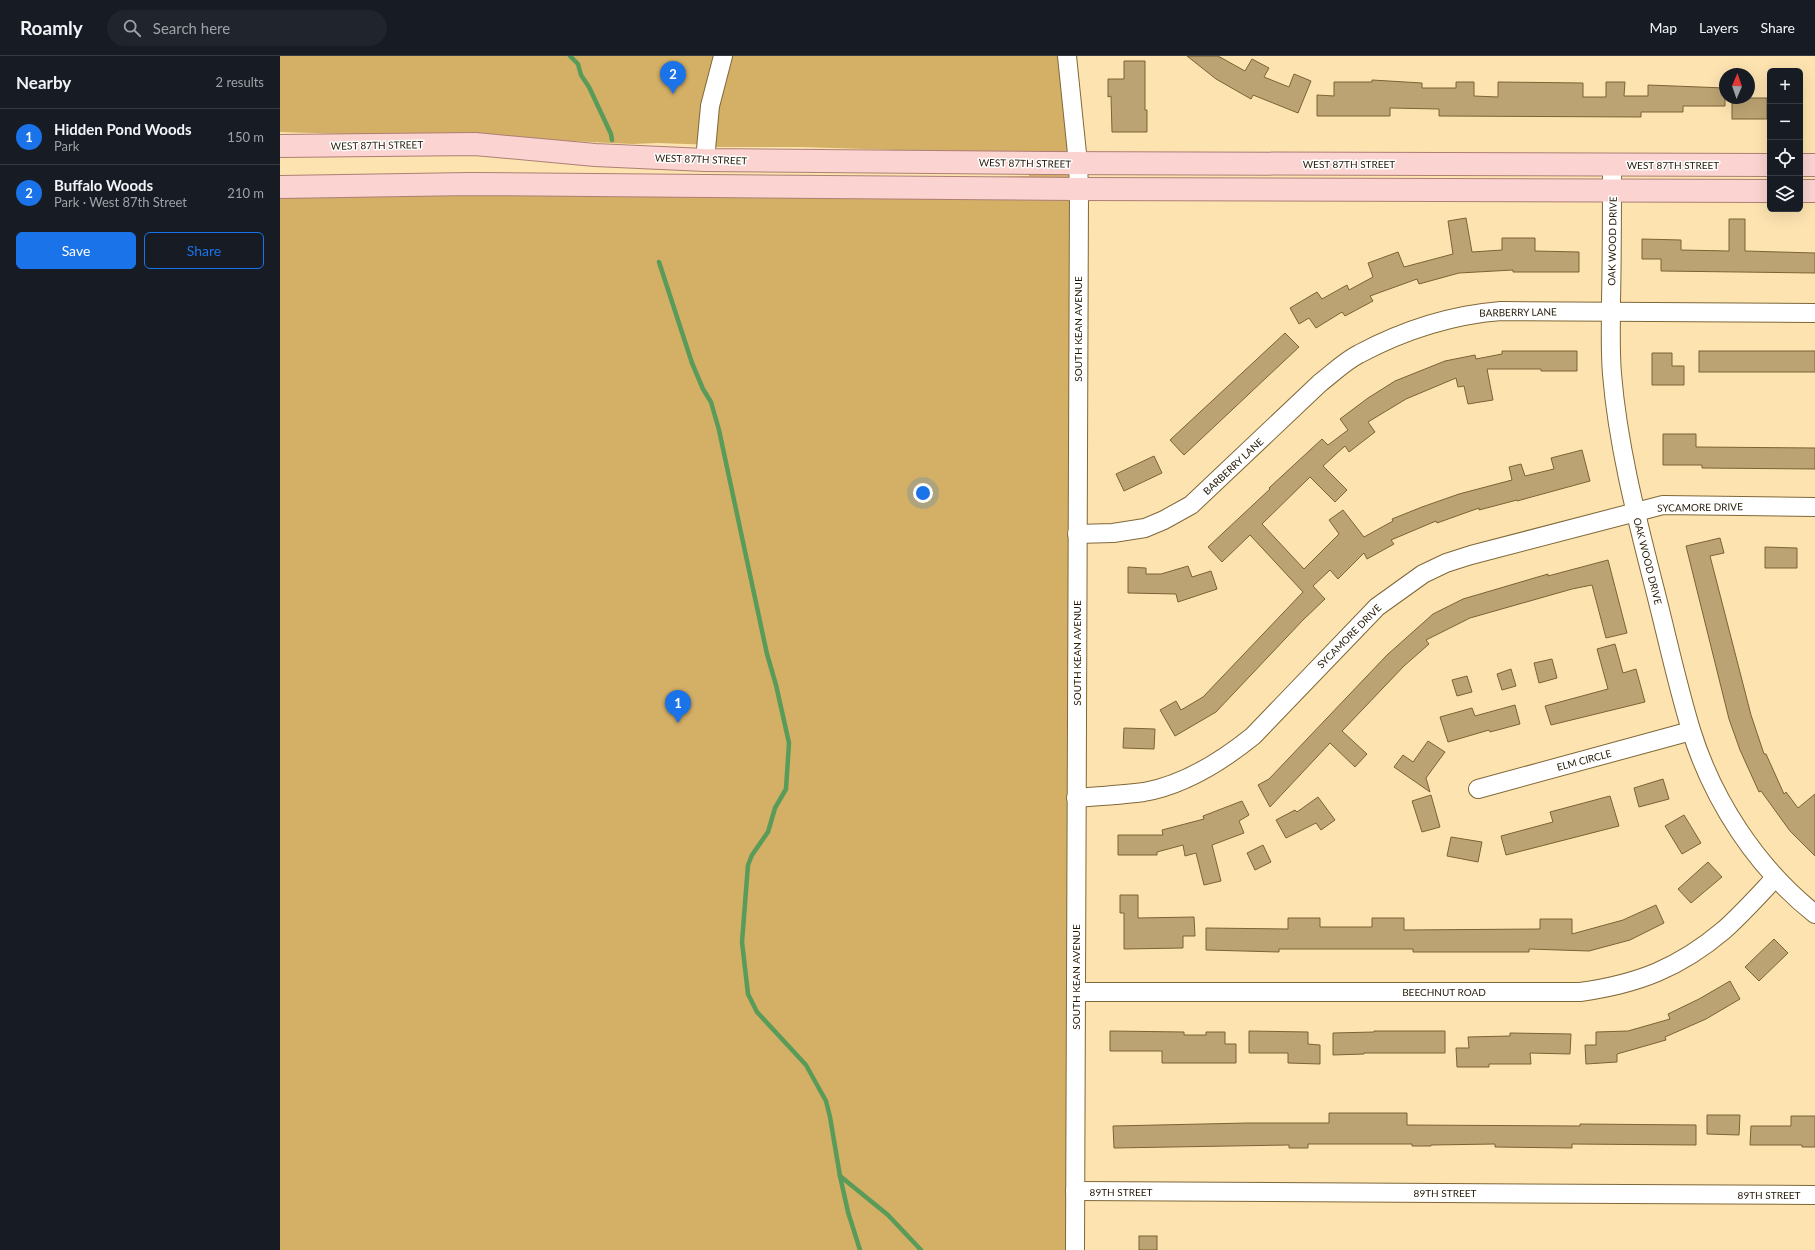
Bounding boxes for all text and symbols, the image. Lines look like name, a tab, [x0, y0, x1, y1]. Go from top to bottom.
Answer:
search box	[107, 10, 387, 46]
text: Roamly	[20, 16, 83, 39]
icon: search	[121, 17, 143, 39]
text: Search here	[153, 19, 230, 37]
text: Map	[1649, 19, 1677, 36]
text: Layers	[1699, 19, 1739, 36]
text: Share	[1761, 19, 1795, 36]
pin: 2	[660, 61, 686, 94]
north arrow	[1719, 68, 1755, 104]
map controls	[1767, 68, 1803, 212]
button: +	[1767, 68, 1803, 104]
text: Nearby	[16, 72, 71, 93]
text: 2 results	[216, 74, 264, 90]
button: −	[1767, 104, 1803, 140]
text: Hidden Pond Woods	[54, 120, 192, 138]
text: 1	[25, 129, 33, 145]
text: 150 m	[227, 129, 264, 145]
text: Park	[54, 138, 79, 154]
street label: WEST 87TH STREET	[331, 138, 423, 152]
button: locate	[1767, 140, 1803, 176]
street label: WEST 87TH STREET	[655, 151, 748, 167]
street label: WEST 87TH STREET	[979, 156, 1071, 170]
street label: WEST 87TH STREET	[1303, 158, 1395, 170]
street label: WEST 87TH STREET	[1627, 159, 1719, 171]
text: Buffalo Woods	[54, 176, 153, 194]
button: layers	[1767, 176, 1803, 212]
text: 2	[25, 185, 33, 201]
text: 210 m	[227, 185, 264, 201]
text: Park · West 87th Street	[54, 194, 187, 210]
street label: OAK WOOD DRIVE	[1605, 196, 1619, 286]
button: Save	[16, 232, 136, 269]
button: Share	[144, 232, 264, 269]
street label: SOUTH KEAN AVENUE	[1072, 276, 1084, 382]
street label: BARBERRY LANE	[1479, 305, 1557, 319]
street label: BARBERRY LANE	[1201, 435, 1266, 497]
your location	[913, 483, 933, 503]
street label: SYCAMORE DRIVE	[1657, 500, 1743, 514]
street label: OAK WOOD DRIVE	[1631, 516, 1665, 606]
street label: SOUTH KEAN AVENUE	[1071, 600, 1083, 706]
street label: SYCAMORE DRIVE	[1314, 601, 1384, 671]
pin: 1	[665, 690, 691, 723]
street label: ELM CIRCLE	[1555, 747, 1613, 773]
street label: SOUTH KEAN AVENUE	[1070, 924, 1082, 1030]
street label: BEECHNUT ROAD	[1402, 986, 1486, 998]
street label: 89TH STREET	[1090, 1186, 1152, 1198]
street label: 89TH STREET	[1414, 1187, 1476, 1199]
street label: 89TH STREET	[1738, 1189, 1800, 1201]

